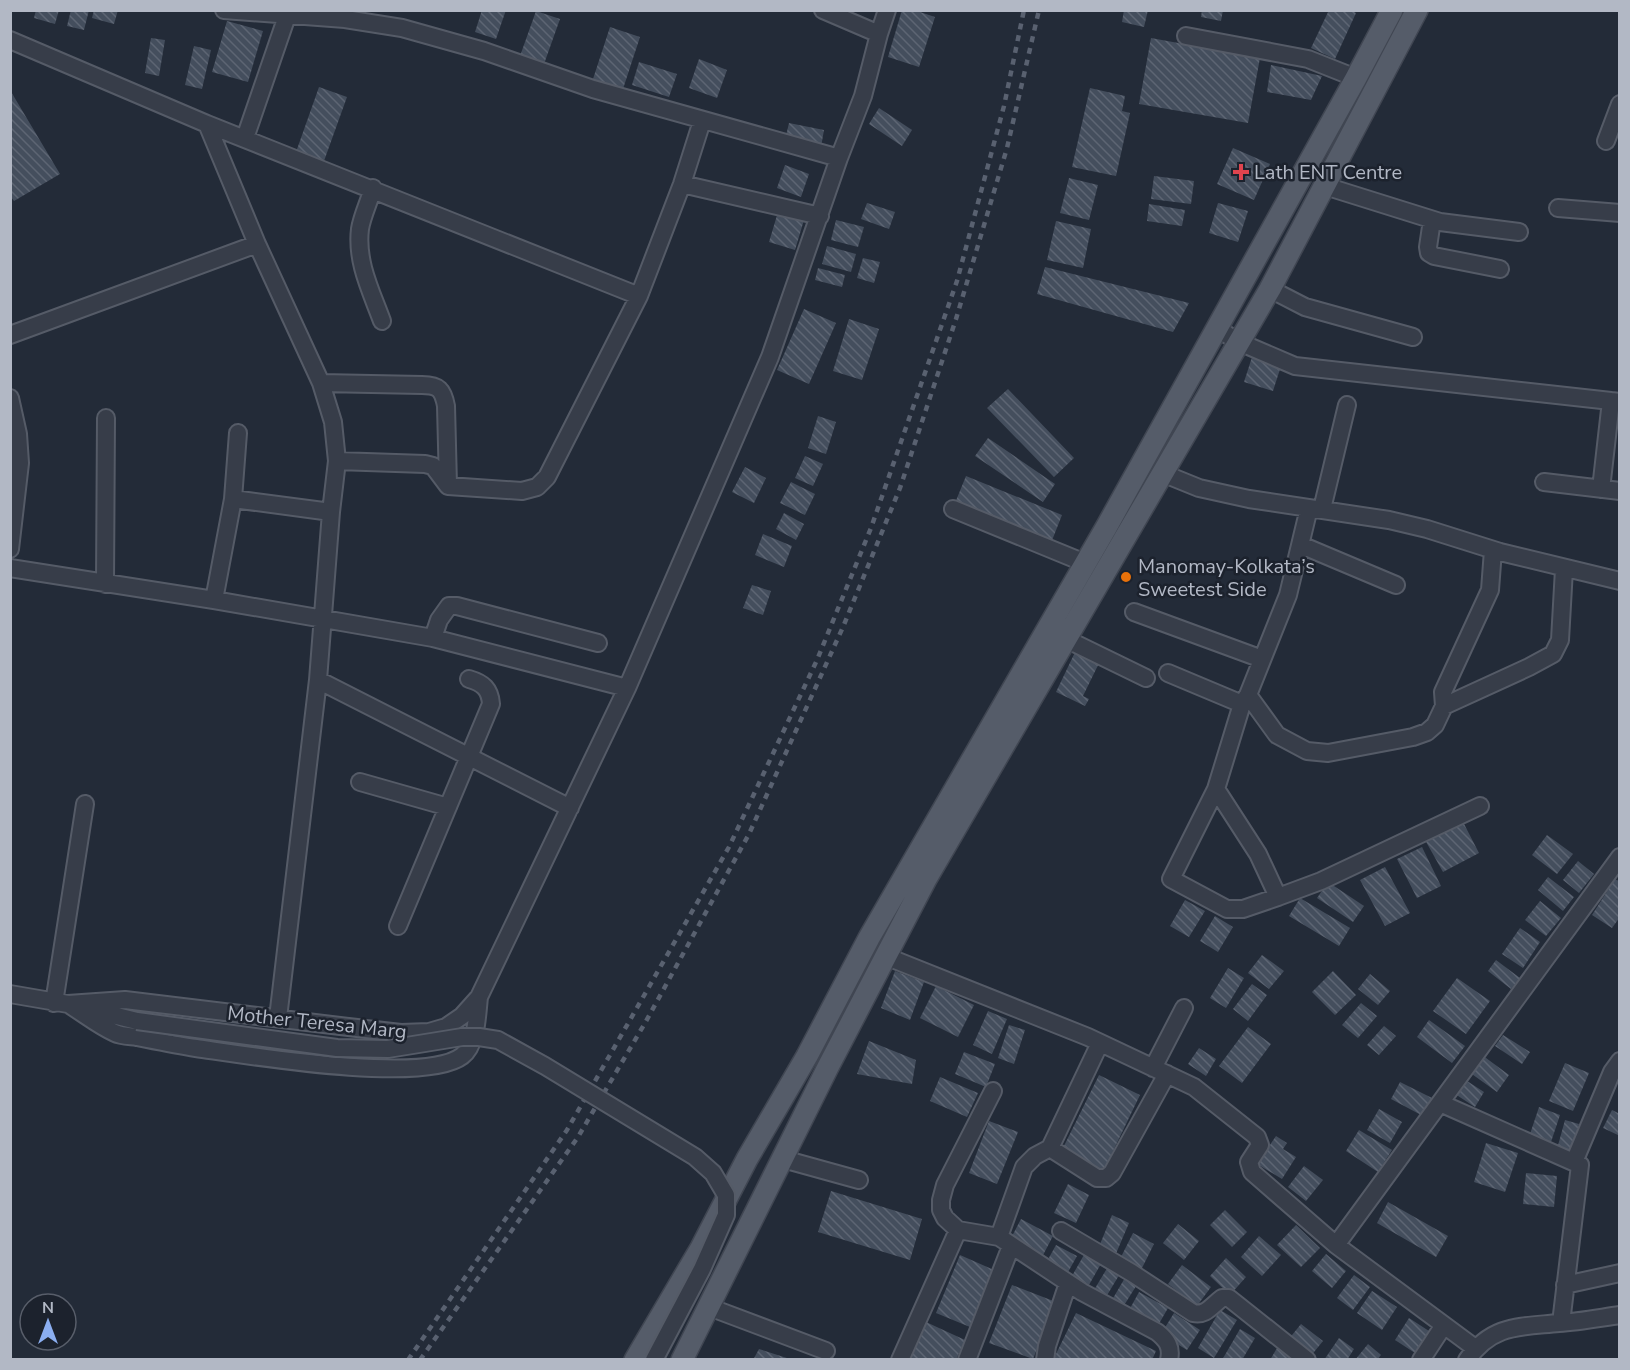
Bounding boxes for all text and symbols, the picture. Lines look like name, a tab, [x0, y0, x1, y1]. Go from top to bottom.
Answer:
place label: Lath ENT Centre	[1254, 159, 1402, 186]
marker: Lath ENT Centre	[1232, 163, 1250, 181]
place label: Manomay-Kolkata’s Sweetest Side	[1138, 553, 1315, 603]
marker: Manomay-Kolkata’s Sweetest Side	[1119, 570, 1133, 584]
street label: Mother Teresa Marg	[226, 1000, 408, 1045]
north arrow	[18, 1292, 78, 1352]
text: N	[42, 1297, 54, 1319]

